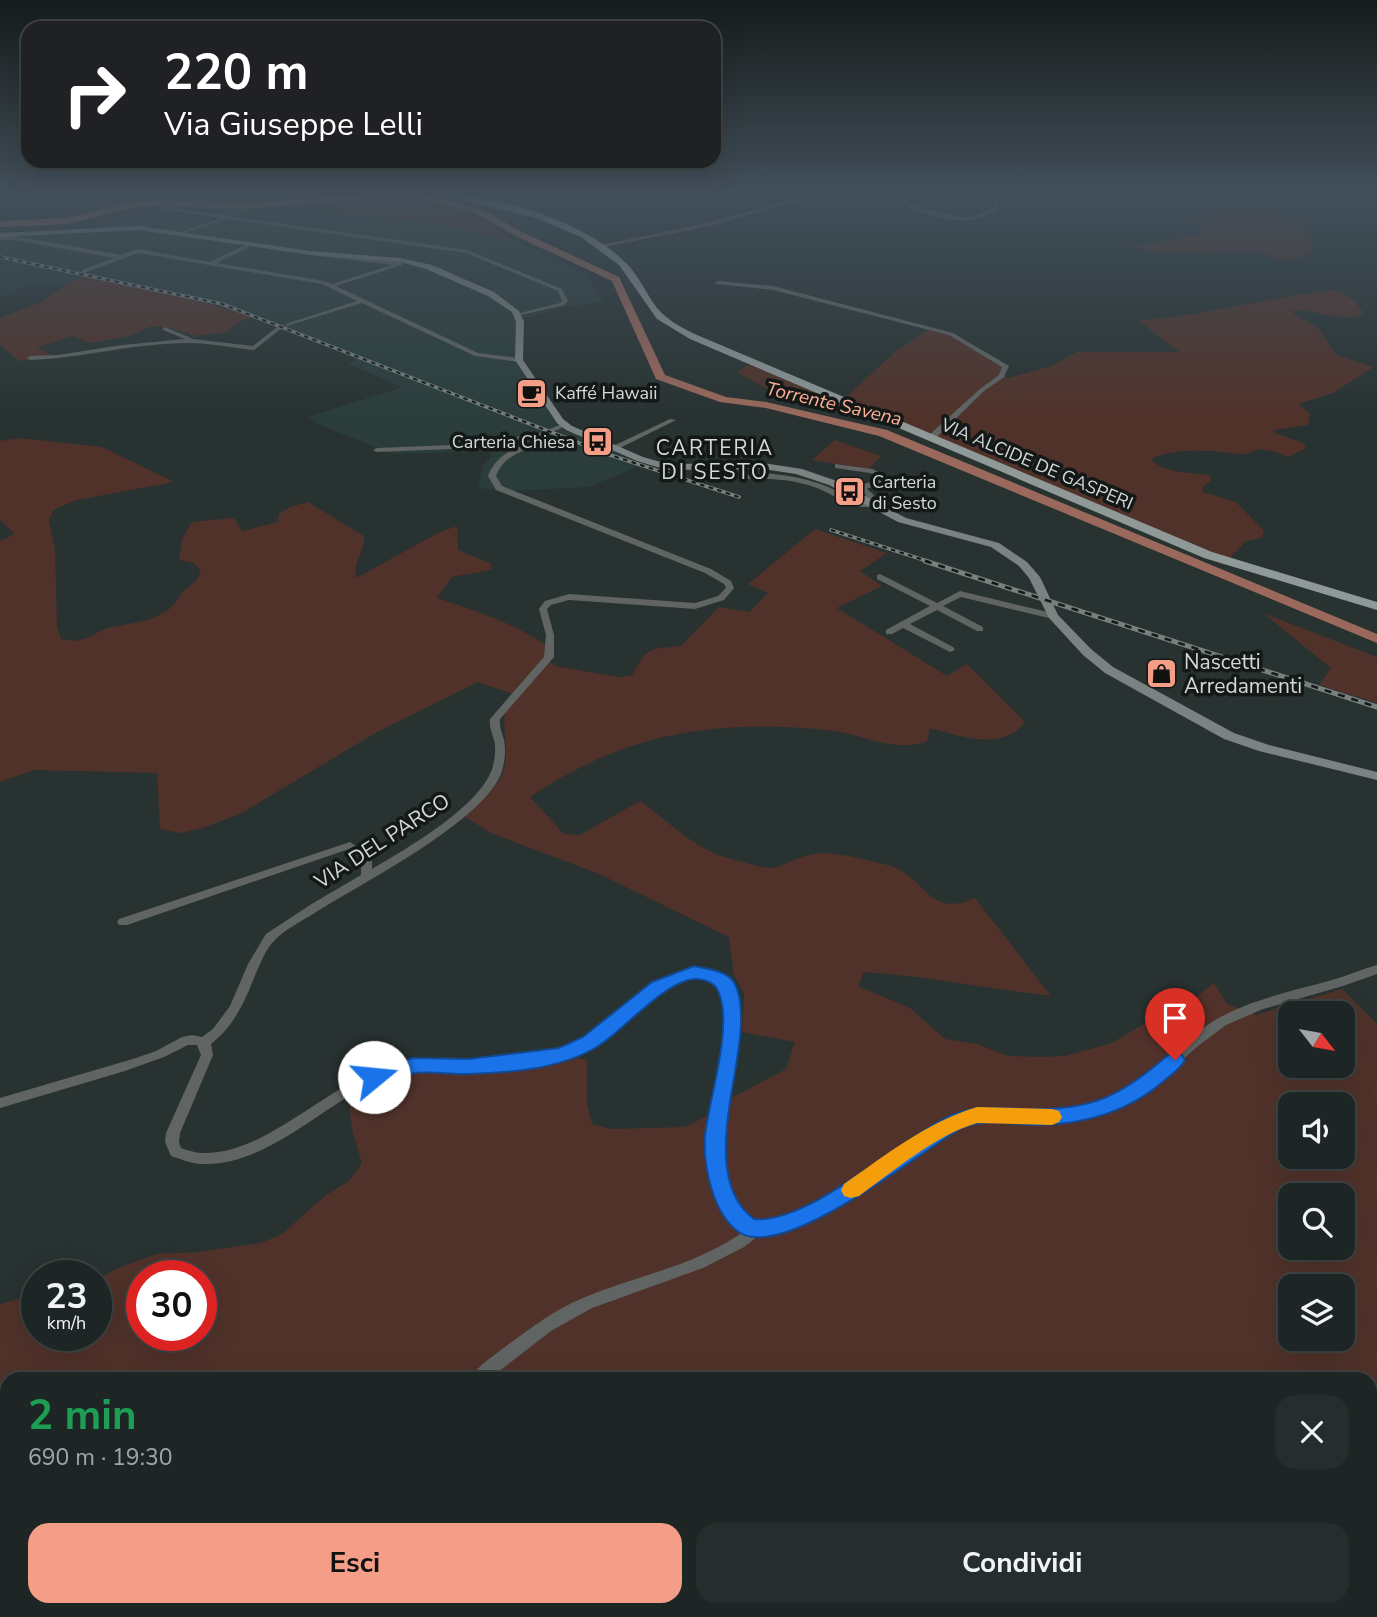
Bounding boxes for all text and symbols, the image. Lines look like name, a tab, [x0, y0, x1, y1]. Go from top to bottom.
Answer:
text: 220 m	[164, 39, 308, 106]
icon: right	[49, 49, 140, 140]
text: Via Giuseppe Lelli	[164, 103, 423, 146]
cafe icon: Kaffé Hawaii	[515, 376, 549, 410]
water label: Torrente Savena	[763, 376, 904, 432]
place label: Kaffé Hawaii	[555, 381, 657, 405]
street label: VIA ALCIDE DE GASPERI	[936, 412, 1137, 515]
bus stop icon: Carteria Chiesa	[581, 425, 615, 459]
place label: Carteria Chiesa	[452, 430, 575, 454]
district label: CARTERIA DI SESTO	[656, 434, 774, 486]
place label: Carteria di Sesto	[872, 470, 937, 515]
bus stop icon: Carteria di Sesto	[832, 475, 866, 509]
place label: Nascetti Arredamenti	[1184, 648, 1302, 700]
shop icon: Nascetti Arredamenti	[1144, 657, 1178, 691]
street label: VIA DEL PARCO	[308, 787, 455, 896]
pin	[1145, 988, 1205, 1060]
icon: arrive	[1156, 999, 1194, 1037]
north arrow	[1278, 1001, 1354, 1078]
map controls	[1278, 1001, 1355, 1351]
position arrow	[337, 1040, 411, 1114]
button: sound	[1278, 1092, 1355, 1169]
button: search	[1278, 1183, 1355, 1260]
speed limit sign: 30	[126, 1260, 217, 1351]
text: 23	[45, 1273, 88, 1320]
button: layers	[1278, 1274, 1355, 1351]
text: km/h	[47, 1311, 86, 1335]
text: 2 min	[28, 1387, 137, 1444]
button: close	[1275, 1395, 1349, 1469]
text: 690 m · 19:30	[28, 1442, 173, 1473]
button: Esci	[28, 1523, 682, 1603]
button: Condividi	[696, 1523, 1349, 1603]

